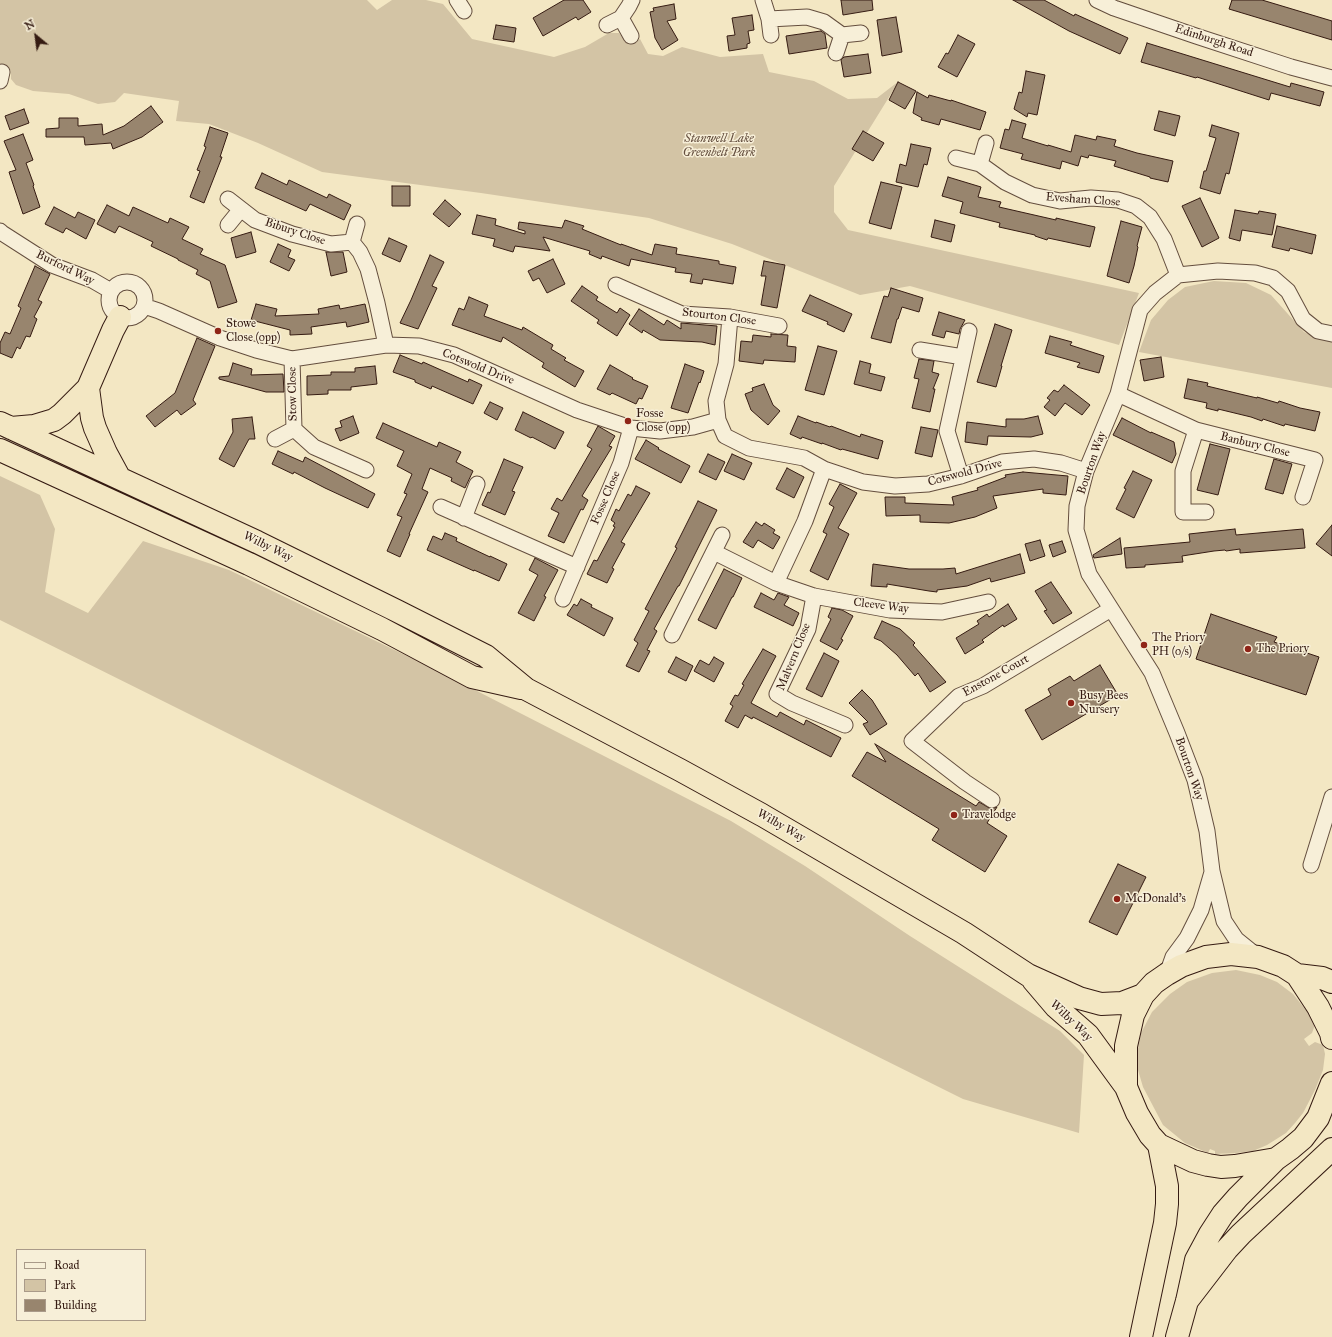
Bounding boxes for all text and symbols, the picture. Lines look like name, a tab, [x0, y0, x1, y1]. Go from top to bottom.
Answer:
north arrow	[16, 16, 56, 56]
text: N	[23, 17, 37, 33]
street label: Edinburgh Road	[1173, 22, 1255, 60]
park label: Stanwell Lake Greenbelt Park	[683, 132, 755, 160]
street label: Evesham Close	[1045, 190, 1121, 210]
street label: Bibury Close	[263, 215, 327, 249]
street label: Burford Way	[33, 248, 97, 288]
street label: Stourton Close	[681, 305, 757, 329]
place label: Stowe Close (opp)	[226, 317, 280, 345]
marker: Stowe Close (opp)	[213, 326, 223, 336]
street label: Cotswold Drive	[440, 346, 516, 388]
street label: Stow Close	[285, 367, 301, 421]
place label: Fosse Close (opp)	[636, 407, 690, 435]
marker: Fosse Close (opp)	[623, 416, 633, 426]
street label: Banbury Close	[1219, 429, 1291, 461]
street label: Bourton Way	[1074, 430, 1110, 496]
street label: Cotswold Drive	[926, 456, 1004, 490]
street label: Fosse Close	[588, 469, 624, 527]
street label: Wilby Way	[241, 529, 295, 565]
street label: Cleeve Way	[852, 595, 910, 617]
street label: Malvern Close	[774, 621, 814, 693]
place label: The Priory PH (o/s)	[1152, 631, 1205, 659]
marker: The Priory PH (o/s)	[1139, 640, 1149, 650]
place label: The Priory	[1256, 642, 1309, 656]
marker: The Priory	[1243, 644, 1253, 654]
street label: Enstone Court	[960, 652, 1032, 700]
place label: Busy Bees Nursery	[1079, 689, 1128, 717]
marker: Busy Bees Nursery	[1066, 698, 1076, 708]
street label: Bourton Way	[1171, 736, 1207, 802]
street label: Wilby Way	[754, 806, 808, 846]
place label: Travelodge	[962, 808, 1016, 822]
marker: Travelodge	[949, 810, 959, 820]
place label: McDonald's	[1125, 892, 1186, 906]
marker: McDonald's	[1112, 894, 1122, 904]
street label: Wilby Way	[1047, 997, 1095, 1045]
legend	[16, 1249, 146, 1321]
text: Road	[54, 1258, 80, 1272]
text: Park	[54, 1278, 76, 1292]
text: Building	[54, 1298, 96, 1312]

